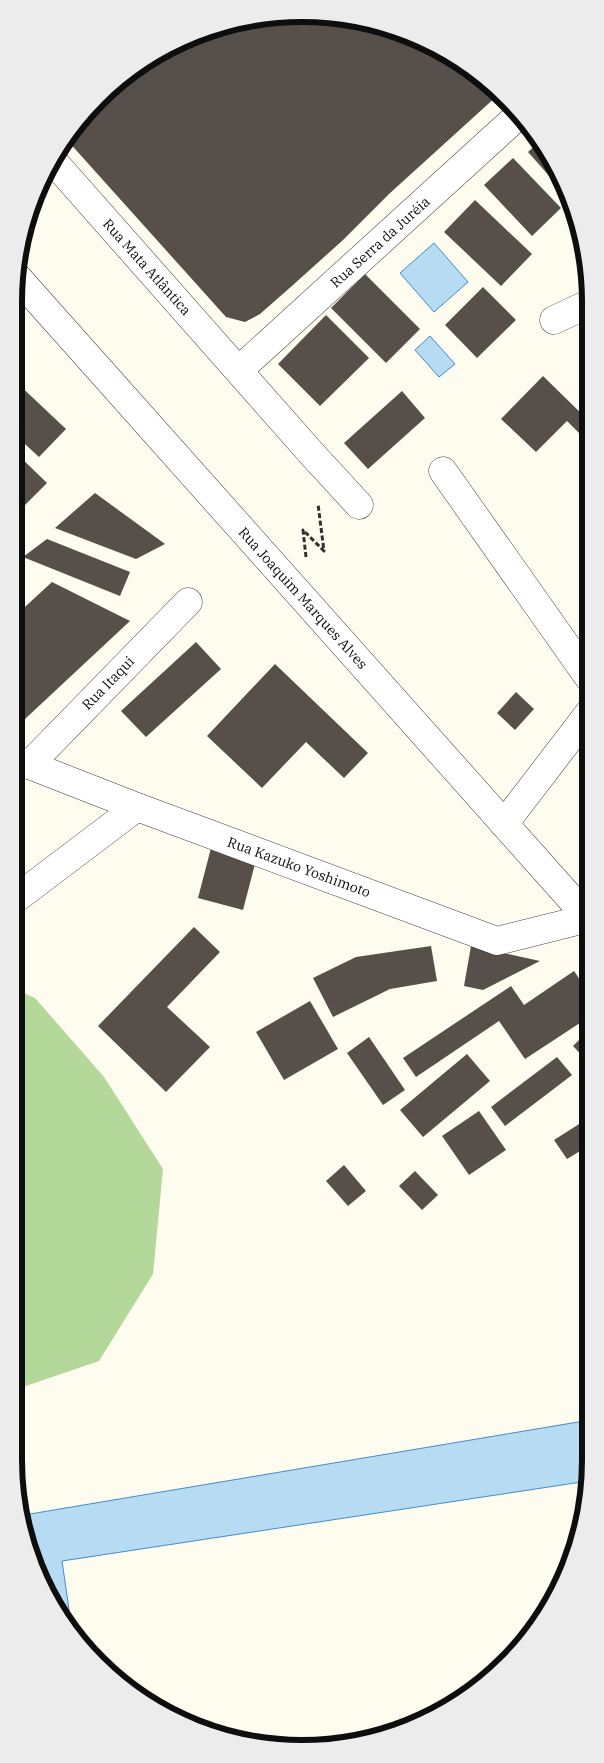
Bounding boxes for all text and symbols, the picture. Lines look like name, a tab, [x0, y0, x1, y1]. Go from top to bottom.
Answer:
street label: Rua Serra da Juréia	[326, 192, 434, 292]
street label: Rua Mata Atlântica	[99, 215, 195, 319]
street label: Rua Joaquim Marques Alves	[234, 523, 372, 673]
street label: Rua Itaqui	[78, 652, 138, 714]
street label: Rua Kazuko Yoshimoto	[225, 833, 373, 901]

